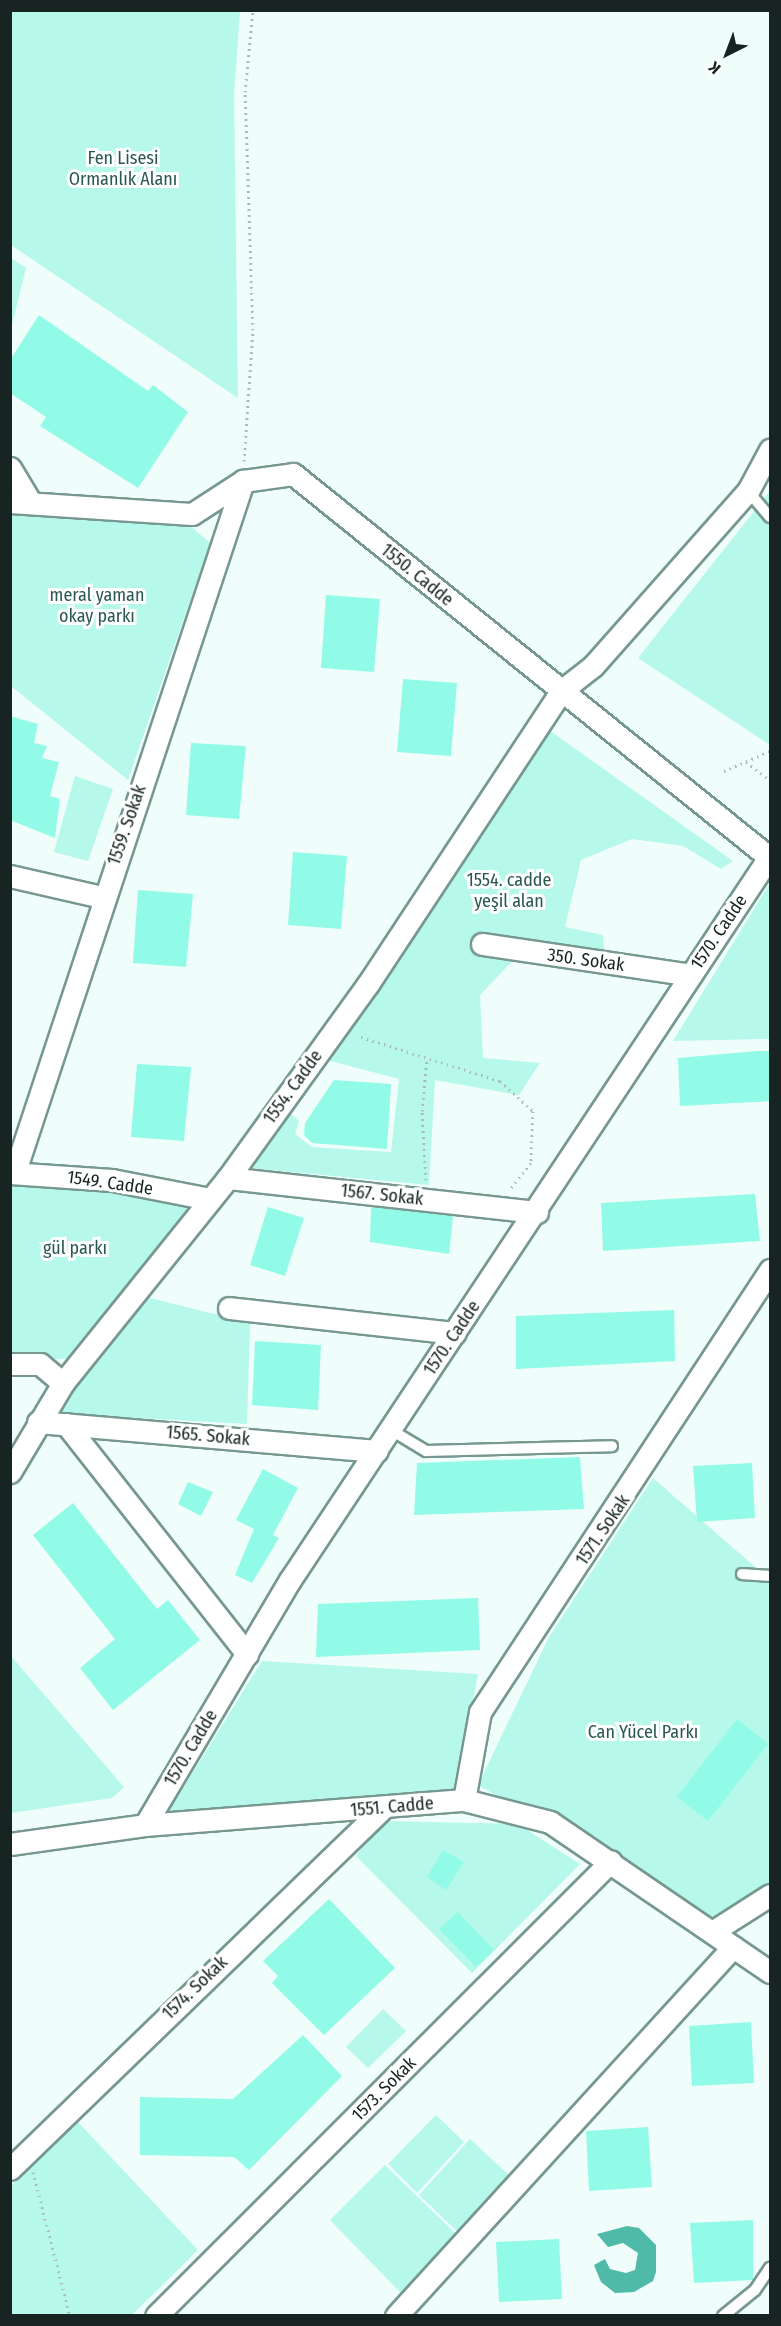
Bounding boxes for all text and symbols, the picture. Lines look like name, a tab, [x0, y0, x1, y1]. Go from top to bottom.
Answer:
north arrow	[697, 24, 757, 84]
text: K	[705, 58, 724, 78]
park label: Fen Lisesi Ormanlık Alanı	[69, 148, 177, 190]
street label: 1550. Cadde	[376, 539, 458, 611]
park label: meral yaman okay parkı	[50, 585, 144, 628]
street label: 1559. Sokak	[103, 782, 151, 868]
park label: 1554. cadde yeşil alan	[467, 870, 551, 912]
street label: 1570. Cadde	[686, 891, 752, 973]
street label: 350. Sokak	[546, 944, 626, 976]
street label: 1554. Cadde	[259, 1046, 327, 1128]
street label: 1549. Cadde	[66, 1166, 154, 1200]
street label: 1567. Sokak	[340, 1180, 424, 1210]
park label: gül parkı	[43, 1237, 107, 1259]
street label: 1570. Cadde	[419, 1297, 485, 1379]
street label: 1565. Sokak	[165, 1422, 251, 1450]
street label: 1571. Sokak	[571, 1490, 635, 1570]
street label: 1570. Cadde	[160, 1706, 222, 1790]
park label: Can Yücel Parkı	[588, 1721, 698, 1743]
street label: 1551. Cadde	[349, 1793, 435, 1821]
street label: 1574. Sokak	[158, 1952, 232, 2024]
street label: 1573. Sokak	[347, 2052, 421, 2126]

